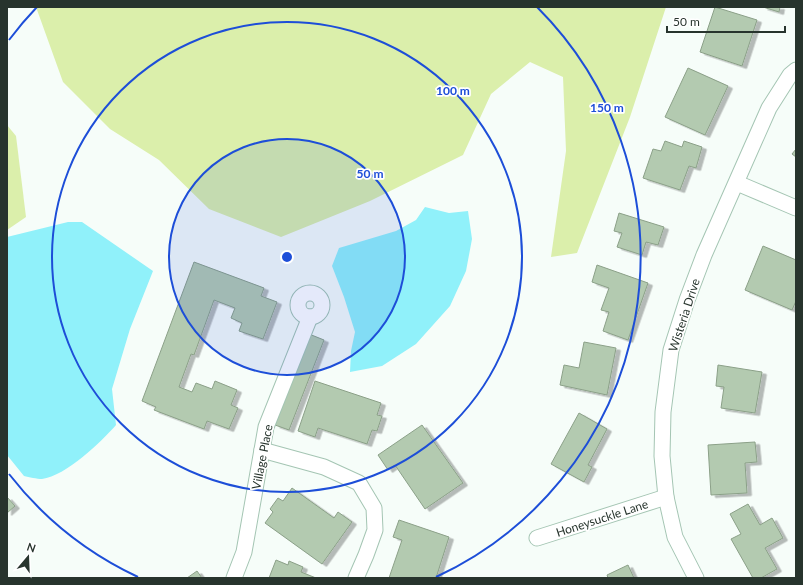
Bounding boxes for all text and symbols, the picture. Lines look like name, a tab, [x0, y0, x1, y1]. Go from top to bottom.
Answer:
scale bar	[667, 8, 785, 34]
text: 50 m	[673, 14, 700, 29]
text: 100 m	[436, 83, 470, 98]
text: 150 m	[590, 100, 624, 115]
text: 50 m	[357, 166, 383, 181]
centre of rings	[280, 250, 294, 264]
street label: Wisteria Drive	[665, 277, 703, 353]
street label: Village Place	[248, 423, 276, 491]
street label: Honeysuckle Lane	[554, 496, 650, 540]
north arrow	[8, 537, 48, 577]
text: N	[25, 540, 38, 555]

